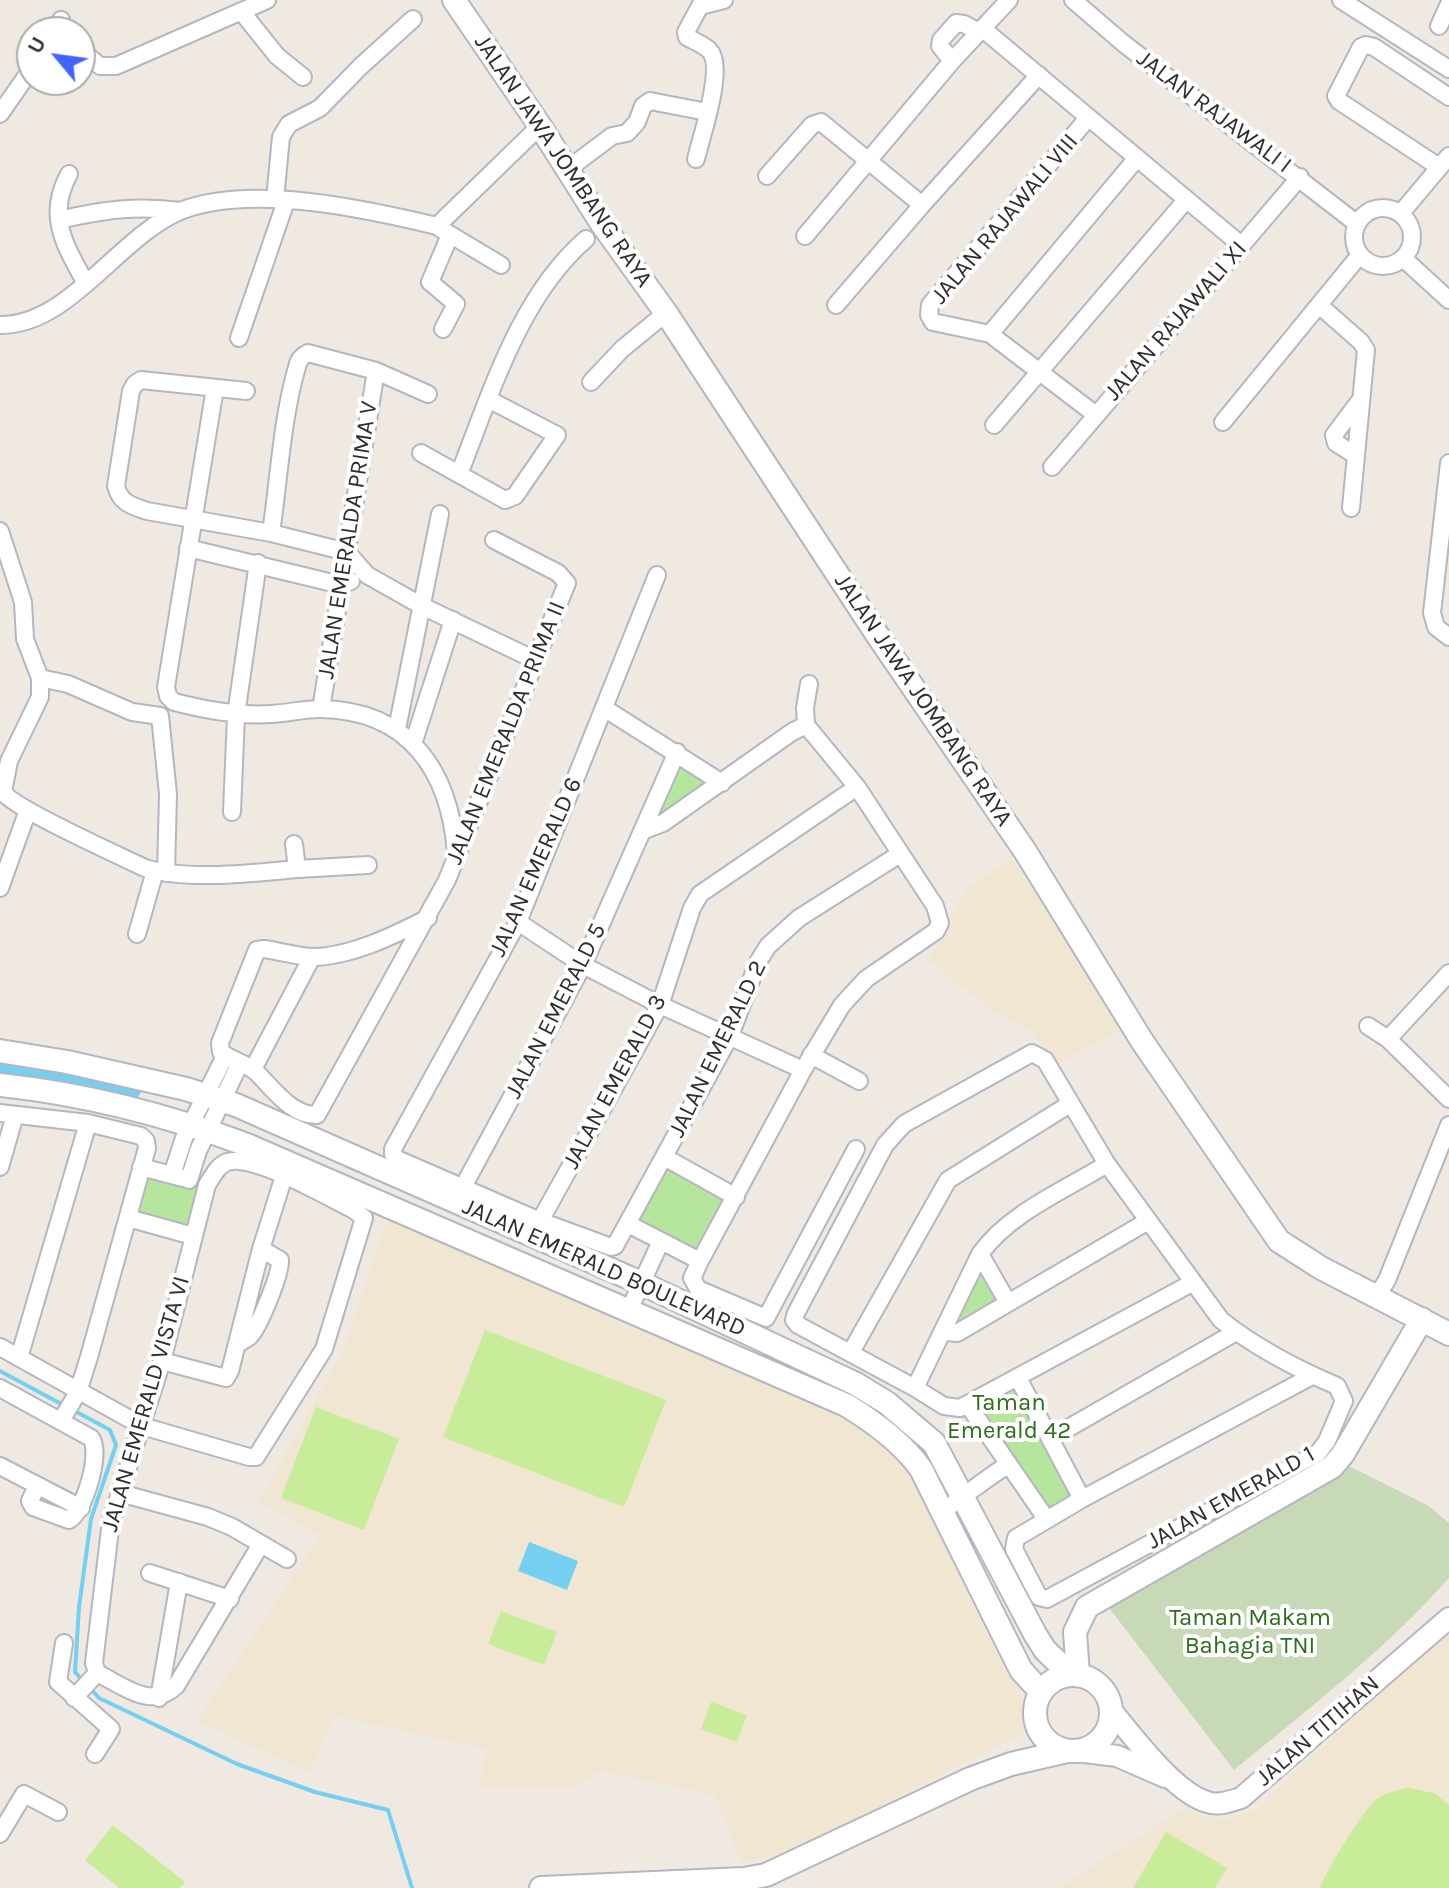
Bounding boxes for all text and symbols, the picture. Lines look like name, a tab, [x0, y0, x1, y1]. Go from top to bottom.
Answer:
north arrow	[16, 16, 96, 96]
street label: JALAN JAWA JOMBANG RAYA	[468, 29, 658, 293]
text: U	[22, 32, 52, 58]
street label: JALAN RAJAWALI I	[1131, 44, 1297, 180]
street label: JALAN RAJAWALI VIII	[925, 128, 1085, 310]
street label: JALAN RAJAWALI XI	[1099, 235, 1253, 407]
street label: JALAN EMERALDA PRIMA V	[312, 399, 384, 681]
street label: JALAN JAWA JOMBANG RAYA	[828, 568, 1018, 832]
street label: JALAN EMERALDA PRIMA II	[440, 597, 572, 869]
street label: JALAN EMERALD 6	[484, 773, 588, 961]
street label: JALAN EMERALD 5	[499, 919, 613, 1103]
street label: JALAN EMERALD 2	[663, 956, 773, 1142]
street label: JALAN EMERALD 3	[557, 990, 673, 1174]
street label: JALAN EMERALD BOULEVARD	[458, 1192, 750, 1344]
street label: JALAN EMERALD VISTA VI	[96, 1273, 196, 1535]
park label: Taman Emerald 42	[947, 1389, 1071, 1445]
street label: JALAN EMERALD 1	[1142, 1440, 1320, 1556]
park label: Taman Makam Bahagia TNI	[1169, 1604, 1331, 1660]
street label: JALAN TITIHAN	[1250, 1670, 1386, 1792]

